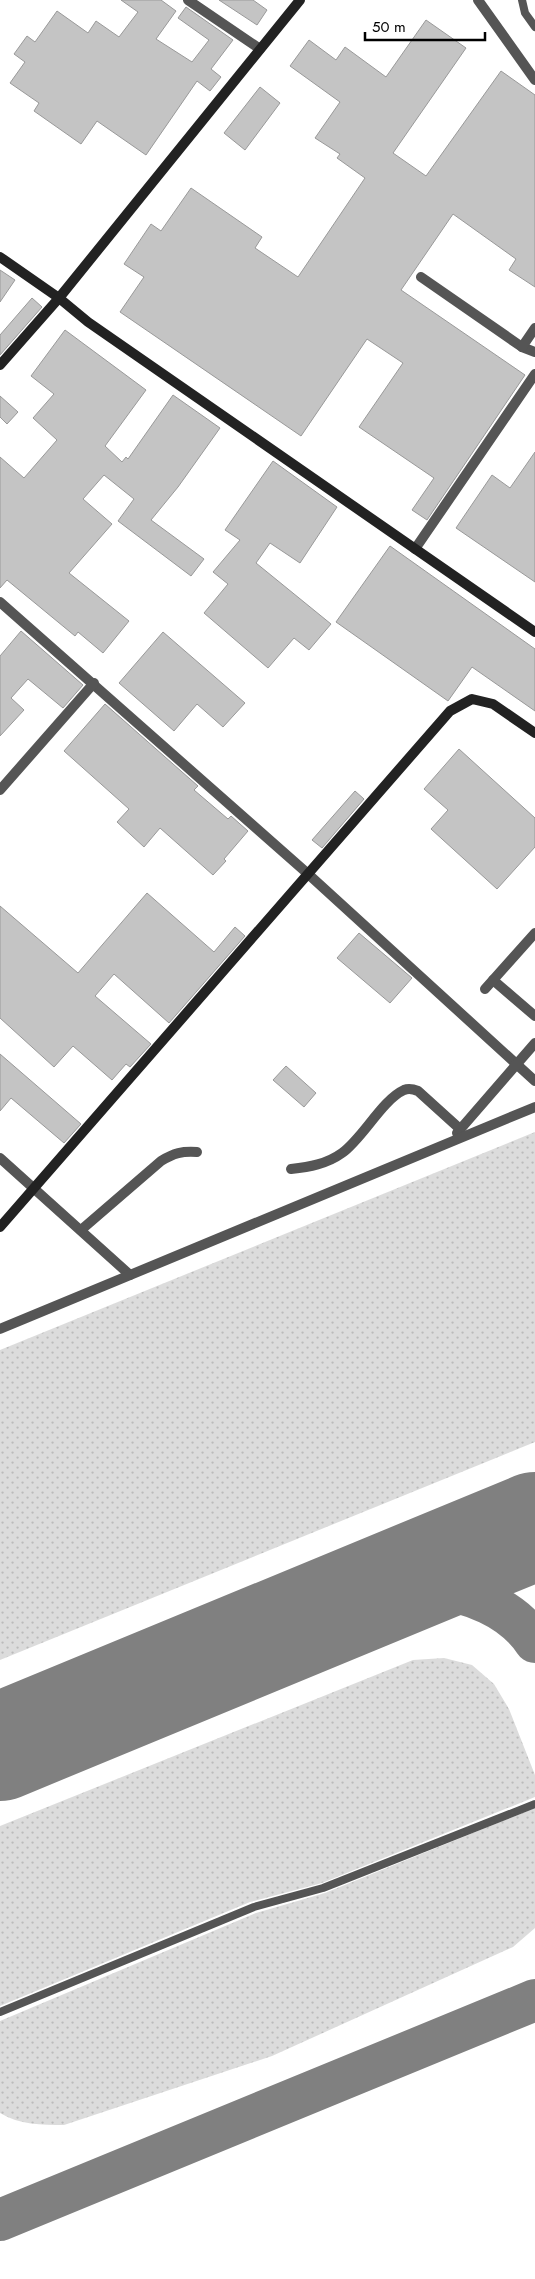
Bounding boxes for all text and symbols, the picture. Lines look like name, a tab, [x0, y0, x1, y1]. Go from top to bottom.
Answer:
scale bar	[365, 10, 485, 42]
text: 50 m	[372, 16, 406, 38]

